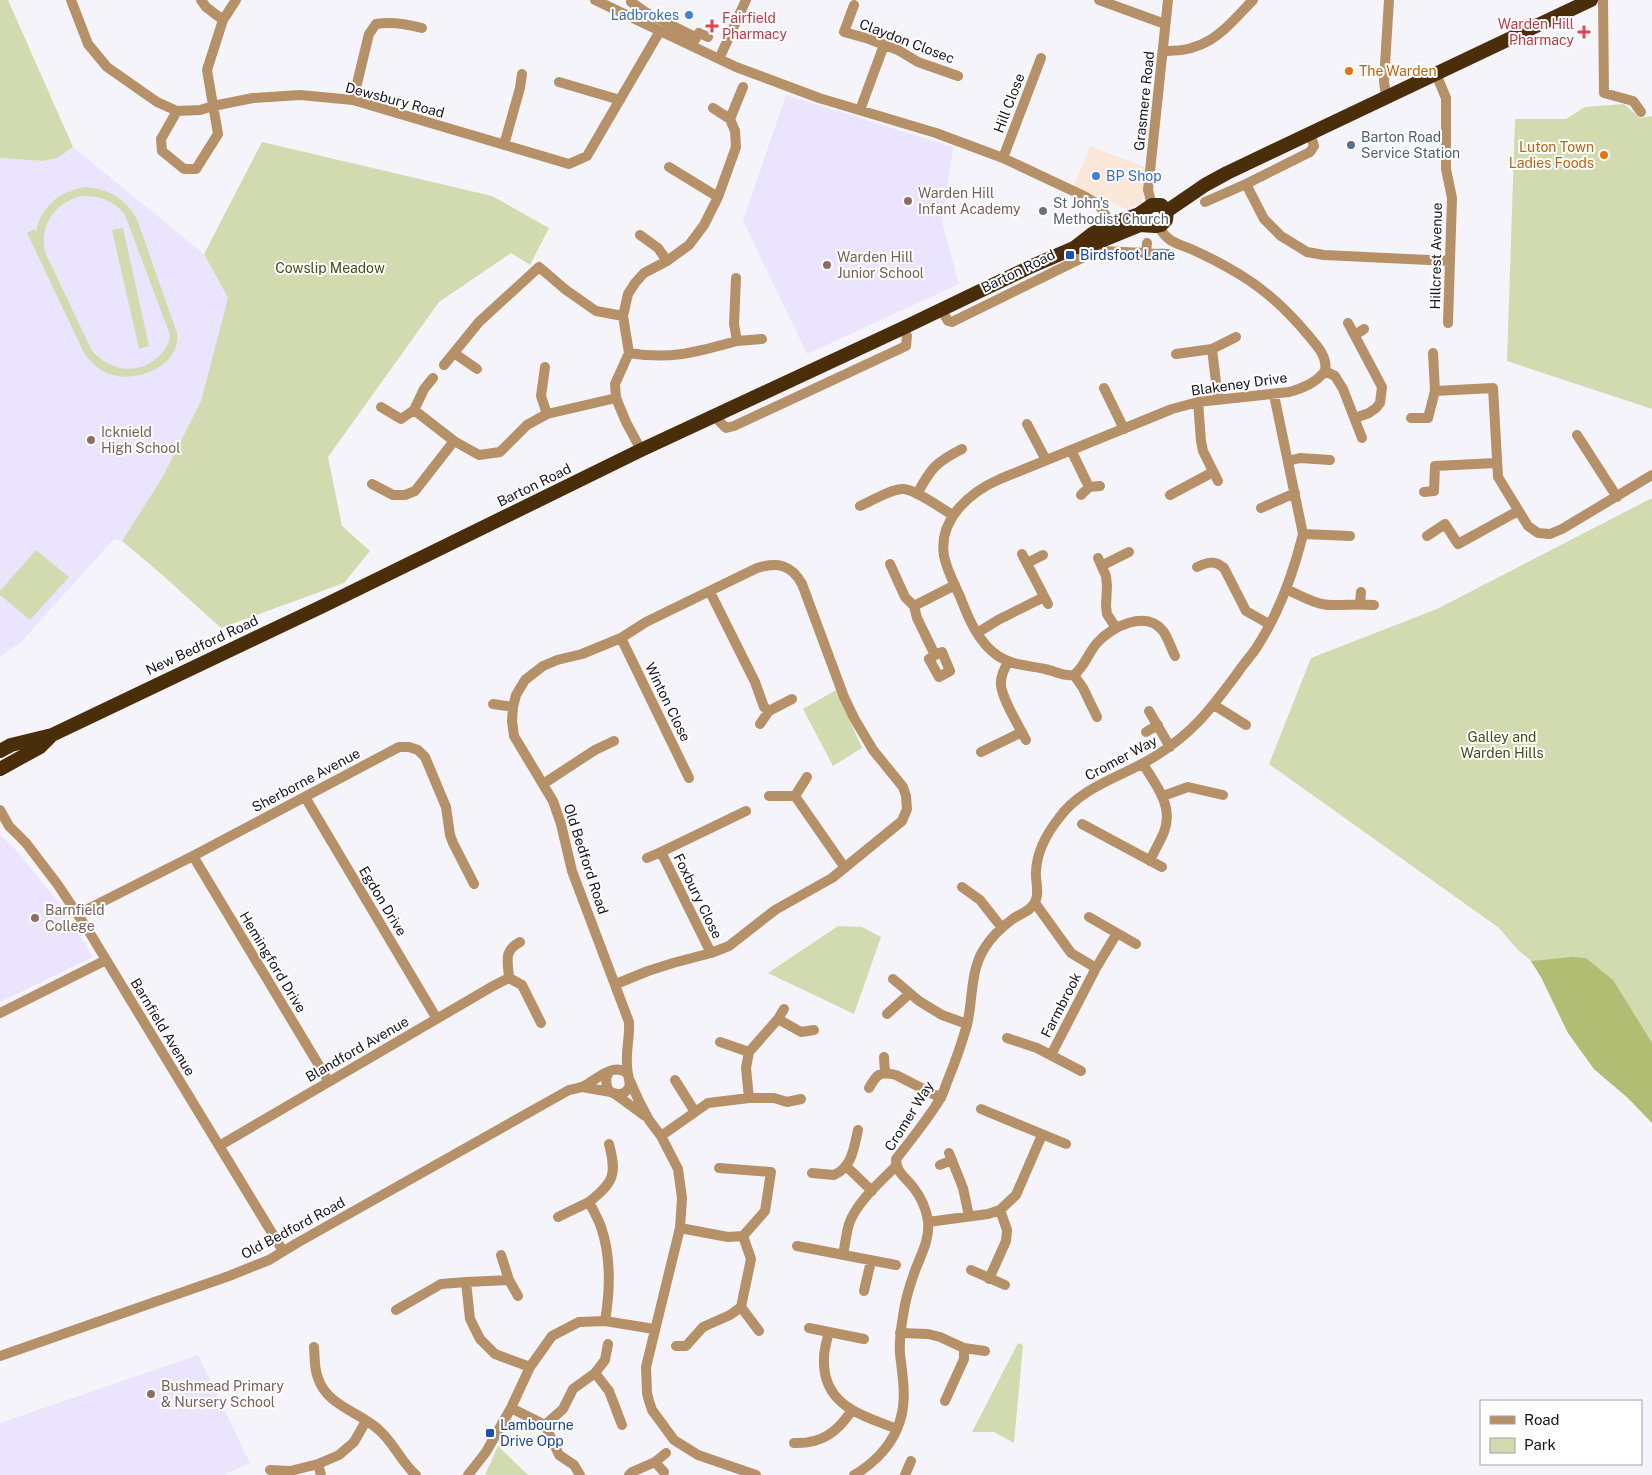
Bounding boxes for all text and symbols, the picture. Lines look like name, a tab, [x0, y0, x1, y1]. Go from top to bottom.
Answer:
place label: Ladbrokes	[611, 7, 679, 23]
marker: Ladbrokes	[683, 9, 695, 21]
place label: Fairfield Pharmacy	[722, 10, 788, 42]
street label: Claydon Closec	[857, 16, 957, 66]
place label: Warden Hill Pharmacy	[1498, 16, 1574, 48]
marker: Fairfield Pharmacy	[706, 20, 718, 32]
marker: Warden Hill Pharmacy	[1578, 26, 1590, 38]
street label: Grasmere Road	[1131, 50, 1157, 152]
place label: The Warden	[1359, 63, 1437, 79]
marker: The Warden	[1343, 65, 1355, 77]
street label: Hill Close	[990, 71, 1028, 135]
street label: Dewsbury Road	[344, 79, 446, 121]
place label: Barton Road Service Station	[1361, 129, 1460, 161]
marker: Barton Road Service Station	[1345, 139, 1357, 151]
place label: Luton Town Ladies Foods	[1509, 139, 1594, 171]
marker: Luton Town Ladies Foods	[1598, 149, 1610, 161]
place label: BP Shop	[1106, 168, 1162, 184]
marker: BP Shop	[1090, 170, 1102, 182]
place label: Warden Hill Infant Academy	[918, 185, 1021, 217]
marker: Warden Hill Infant Academy	[902, 195, 914, 207]
place label: St John's Methodist Church	[1053, 195, 1169, 227]
street label: Hillcrest Avenue	[1427, 202, 1445, 310]
marker: St John's Methodist Church	[1037, 205, 1049, 217]
street label: Barton Road	[978, 246, 1058, 296]
place label: Birdsfoot Lane	[1080, 247, 1175, 263]
place label: Warden Hill Junior School	[837, 249, 924, 281]
marker: Birdsfoot Lane	[1064, 249, 1076, 261]
marker: Warden Hill Junior School	[821, 259, 833, 271]
park label: Cowslip Meadow	[275, 260, 385, 276]
street label: Blakeney Drive	[1190, 369, 1288, 399]
place label: Icknield High School	[101, 424, 180, 456]
marker: Icknield High School	[85, 434, 97, 446]
street label: Barton Road	[494, 460, 574, 510]
street label: New Bedford Road	[143, 612, 261, 678]
street label: Winton Close	[642, 660, 694, 744]
park label: Galley and Warden Hills	[1460, 729, 1544, 761]
street label: Cromer Way	[1082, 732, 1160, 784]
street label: Sherborne Avenue	[249, 745, 363, 815]
street label: Old Bedford Road	[561, 802, 611, 916]
street label: Foxbury Close	[670, 851, 726, 941]
street label: Egdon Drive	[356, 863, 410, 939]
place label: Barnfield College	[45, 902, 105, 934]
street label: Hemingford Drive	[236, 909, 310, 1016]
marker: Barnfield College	[29, 912, 41, 924]
street label: Farmbrook	[1038, 970, 1084, 1040]
street label: Barnfield Avenue	[128, 975, 198, 1079]
street label: Blandford Avenue	[303, 1013, 411, 1085]
street label: Cromer Way	[881, 1078, 937, 1154]
street label: Old Bedford Road	[238, 1194, 348, 1262]
place label: Bushmead Primary & Nursery School	[161, 1378, 285, 1410]
marker: Bushmead Primary & Nursery School	[145, 1388, 157, 1400]
legend	[1480, 1400, 1642, 1465]
text: Road	[1524, 1411, 1560, 1428]
place label: Lambourne Drive Opp	[500, 1417, 574, 1449]
marker: Lambourne Drive Opp	[484, 1427, 496, 1439]
text: Park	[1524, 1436, 1556, 1453]

